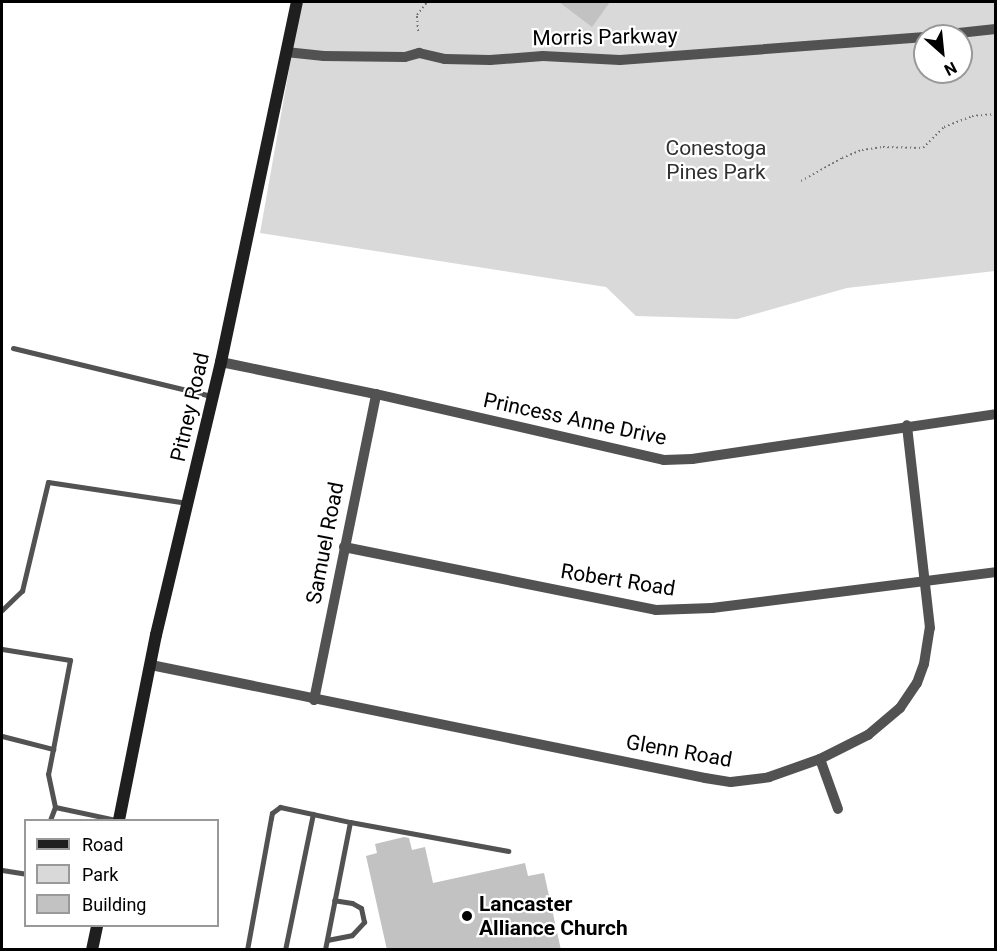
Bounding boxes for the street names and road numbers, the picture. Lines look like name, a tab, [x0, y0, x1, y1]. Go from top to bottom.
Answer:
street label: Morris Parkway	[532, 23, 678, 51]
street label: Pitney Road	[165, 350, 215, 464]
street label: Princess Anne Drive	[481, 387, 669, 451]
street label: Samuel Road	[301, 480, 349, 606]
street label: Robert Road	[559, 559, 677, 601]
street label: Glenn Road	[624, 729, 734, 773]

